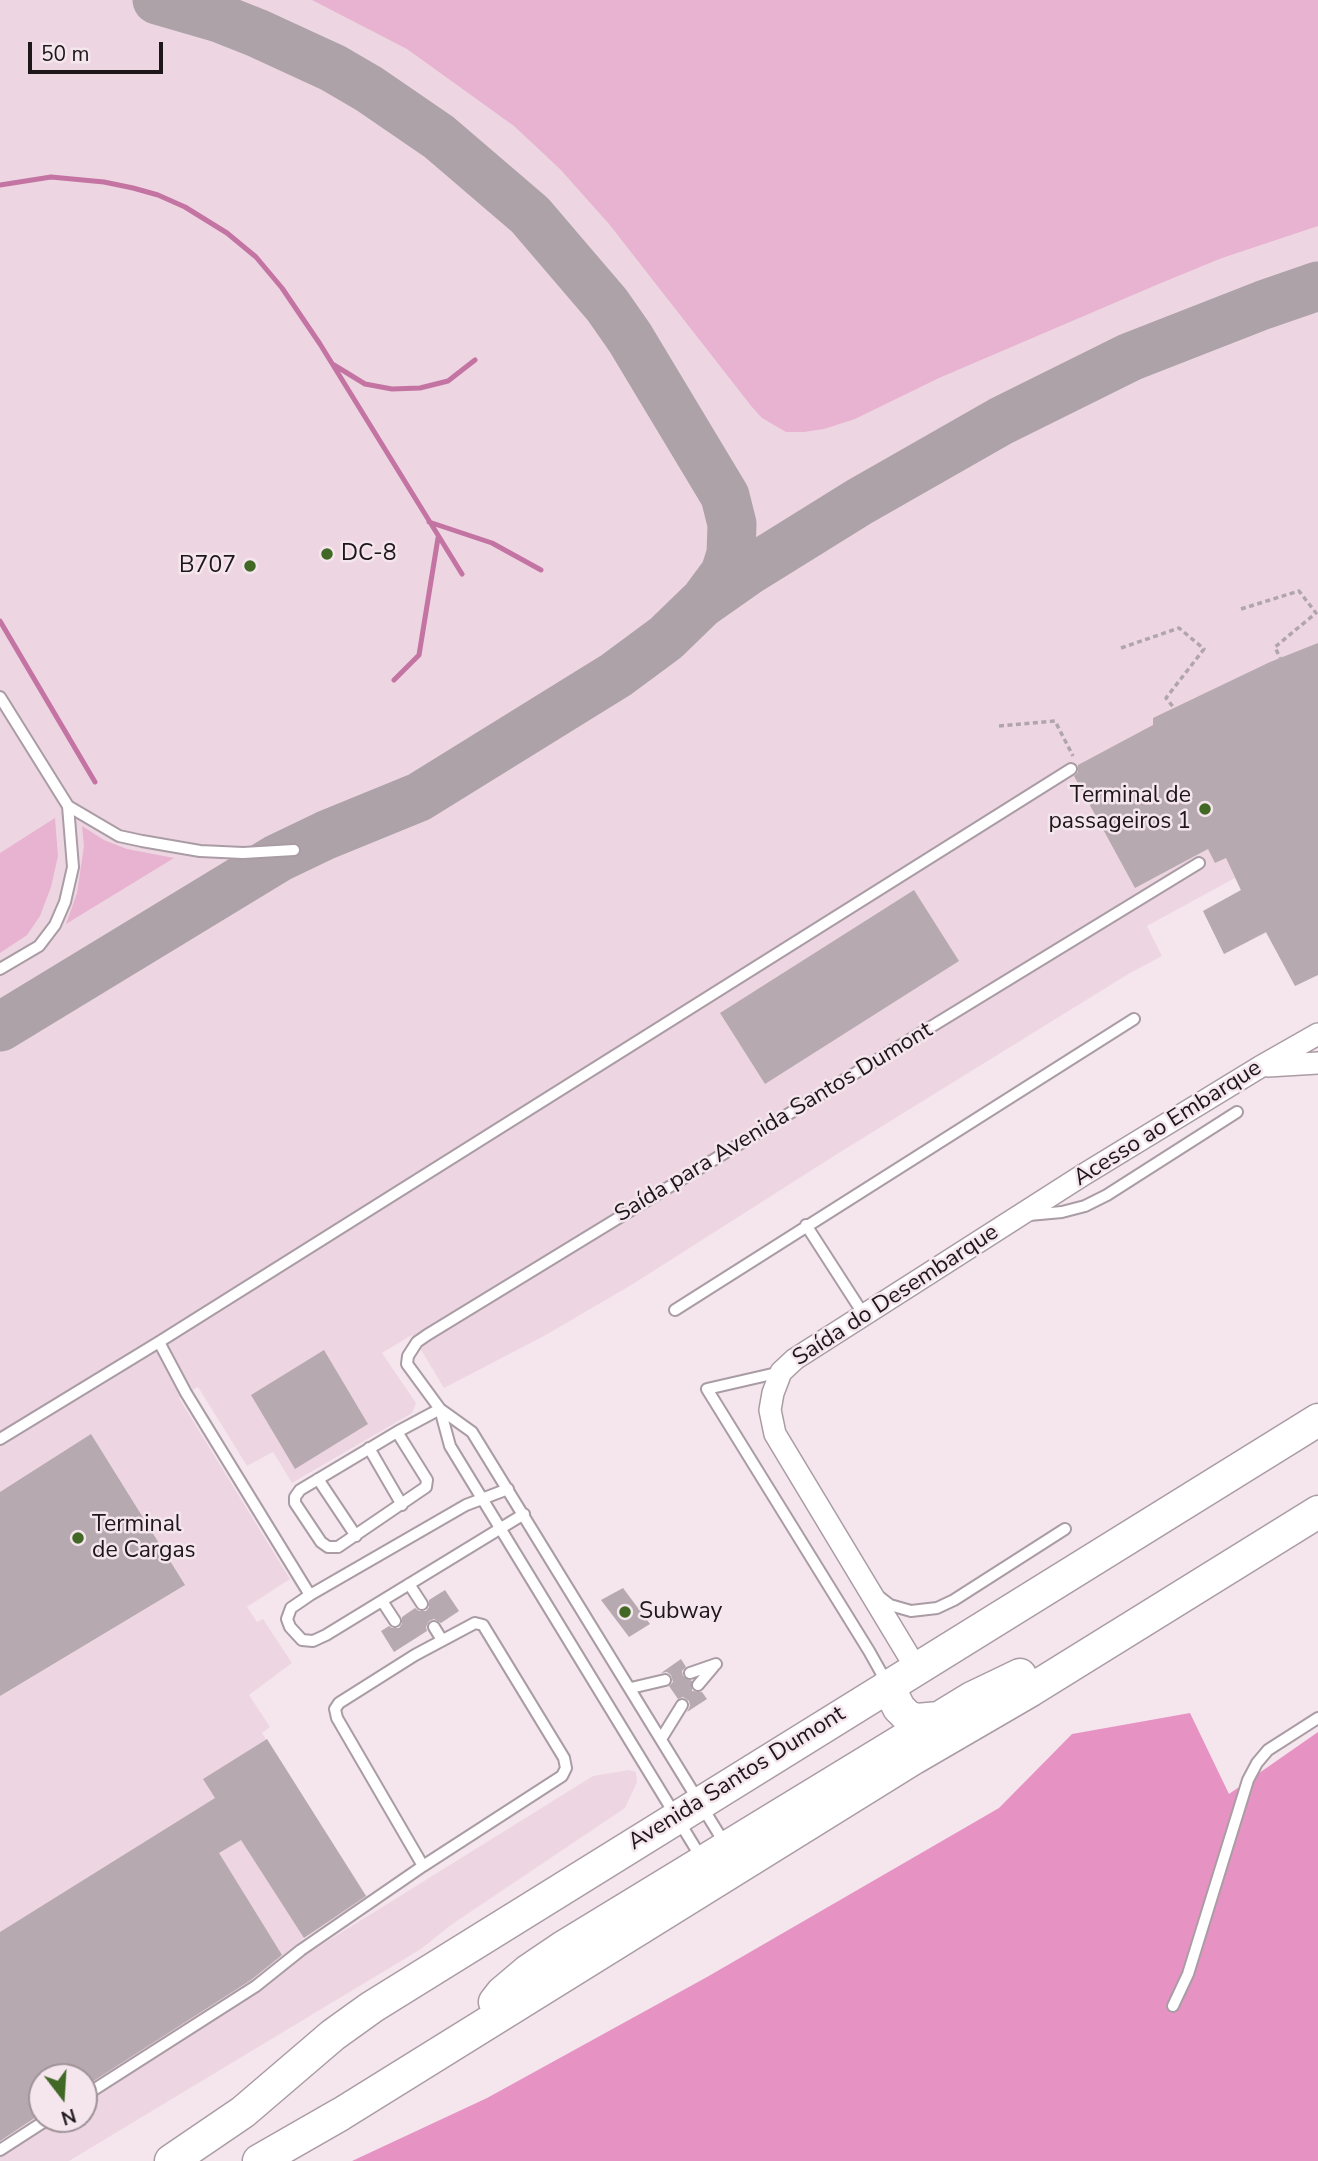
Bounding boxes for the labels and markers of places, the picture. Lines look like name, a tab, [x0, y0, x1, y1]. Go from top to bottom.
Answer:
place label: DC-8	[341, 540, 396, 568]
marker: DC-8	[319, 546, 335, 562]
place label: B707	[179, 552, 236, 580]
marker: B707	[242, 558, 258, 574]
place label: Terminal de passageiros 1	[1048, 782, 1191, 836]
marker: Terminal de passageiros 1	[1197, 801, 1213, 817]
place label: Terminal de Cargas	[92, 1511, 196, 1565]
marker: Terminal de Cargas	[70, 1530, 86, 1546]
place label: Subway	[639, 1598, 722, 1626]
marker: Subway	[617, 1604, 633, 1620]

